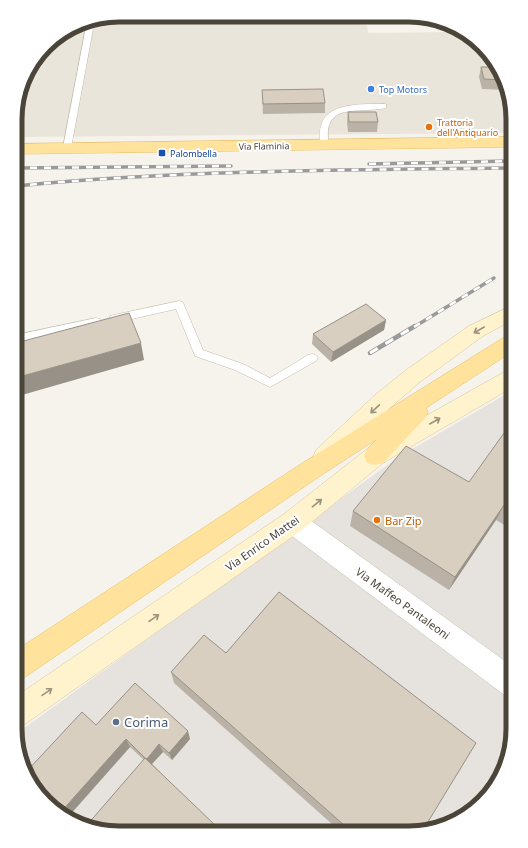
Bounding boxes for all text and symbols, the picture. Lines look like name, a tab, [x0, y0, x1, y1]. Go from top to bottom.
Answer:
place label: Top Motors	[379, 83, 427, 96]
marker: Top Motors	[366, 84, 376, 94]
place label: Trattoria dell'Antiquario	[437, 116, 498, 139]
marker: Trattoria dell'Antiquario	[424, 122, 434, 132]
street label: Via Flaminia	[238, 139, 290, 153]
place label: Palombella	[170, 147, 217, 160]
marker: Palombella	[157, 148, 167, 158]
one-way arrow	[473, 327, 485, 335]
one-way arrow	[370, 404, 380, 413]
one-way arrow	[429, 417, 441, 425]
one-way arrow	[312, 498, 323, 507]
street label: Via Enrico Mattei	[222, 512, 302, 574]
place label: Bar Zip	[385, 513, 422, 528]
marker: Bar Zip	[372, 515, 382, 525]
street label: Via Maffeo Pantaleoni	[353, 564, 453, 642]
one-way arrow	[148, 614, 159, 622]
one-way arrow	[41, 688, 52, 696]
place label: Corima	[124, 713, 168, 731]
marker: Corima	[111, 717, 121, 727]

